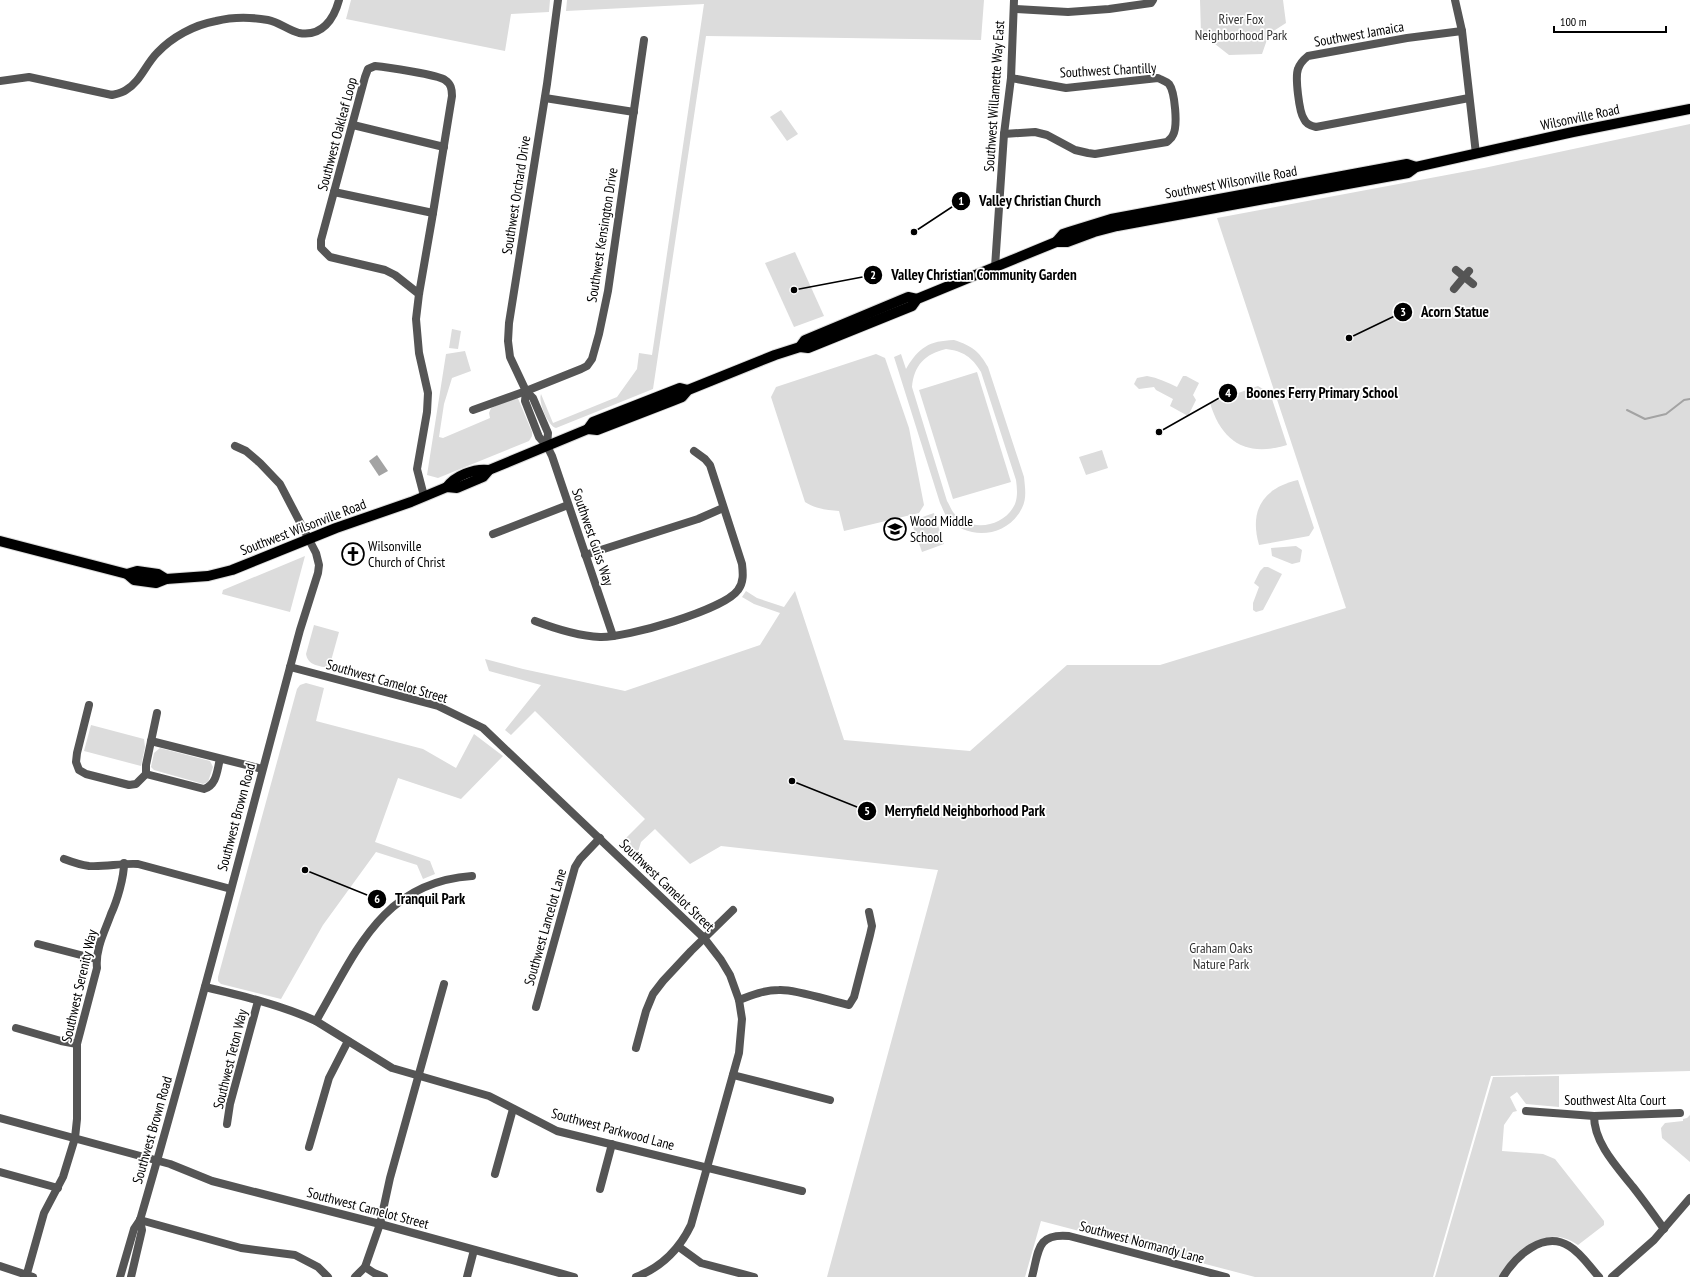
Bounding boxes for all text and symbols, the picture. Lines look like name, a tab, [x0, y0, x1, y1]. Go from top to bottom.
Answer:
scale bar	[1554, 8, 1666, 34]
park label: River Fox Neighborhood Park	[1195, 10, 1288, 44]
text: 100 m	[1560, 14, 1587, 29]
street label: Southwest Jamaica	[1313, 17, 1405, 51]
street label: Southwest Willamette Way East	[980, 20, 1008, 172]
street label: Southwest Chantilly	[1059, 58, 1157, 82]
street label: Southwest Oakleaf Loop	[313, 75, 361, 193]
street label: Wilsonville Road	[1539, 100, 1621, 134]
street label: Southwest Orchard Drive	[498, 134, 534, 256]
street label: Southwest Wilsonville Road	[1164, 162, 1298, 202]
street label: Southwest Kensington Drive	[582, 166, 622, 304]
callout: Valley Christian Church	[951, 187, 1110, 214]
text: Valley Christian Church	[978, 191, 1101, 210]
text: 1	[958, 193, 964, 208]
callout: Valley Christian Community Garden	[863, 261, 1085, 288]
text: Valley Christian Community Garden	[890, 265, 1077, 284]
text: 2	[870, 267, 876, 282]
callout: Acorn Statue	[1393, 298, 1497, 325]
text: Acorn Statue	[1420, 302, 1489, 321]
text: 3	[1400, 304, 1406, 319]
callout: Boones Ferry Primary School	[1218, 380, 1407, 407]
text: Boones Ferry Primary School	[1246, 383, 1398, 402]
text: 4	[1225, 385, 1231, 400]
street label: Southwest Guiss Way	[568, 486, 618, 589]
street label: Southwest Wilsonville Road	[237, 495, 369, 559]
place label: Wood Middle School	[910, 512, 973, 546]
school or university icon: Wood Middle School	[882, 516, 908, 542]
place label: Wilsonville Church of Christ	[368, 537, 445, 571]
church icon: Wilsonville Church of Christ	[340, 541, 366, 567]
street label: Southwest Camelot Street	[324, 655, 450, 707]
street label: Southwest Brown Road	[213, 761, 259, 873]
callout: Merryfield Neighborhood Park	[857, 797, 1053, 824]
text: Merryfield Neighborhood Park	[885, 801, 1046, 820]
text: 5	[864, 803, 870, 818]
street label: Southwest Camelot Street	[616, 835, 718, 935]
street label: Southwest Lancelot Lane	[520, 866, 570, 988]
callout: Tranquil Park	[367, 886, 473, 913]
text: Tranquil Park	[395, 889, 466, 908]
text: 6	[374, 891, 380, 906]
street label: Southwest Serenity Way	[57, 927, 101, 1044]
park label: Graham Oaks Nature Park	[1189, 939, 1253, 973]
street label: Southwest Teton Way	[209, 1006, 251, 1111]
street label: Southwest Brown Road	[128, 1074, 176, 1186]
street label: Southwest Alta Court	[1564, 1091, 1666, 1109]
street label: Southwest Parkwood Lane	[549, 1104, 677, 1154]
street label: Southwest Camelot Street	[305, 1183, 431, 1233]
street label: Southwest Normandy Lane	[1077, 1217, 1207, 1267]

